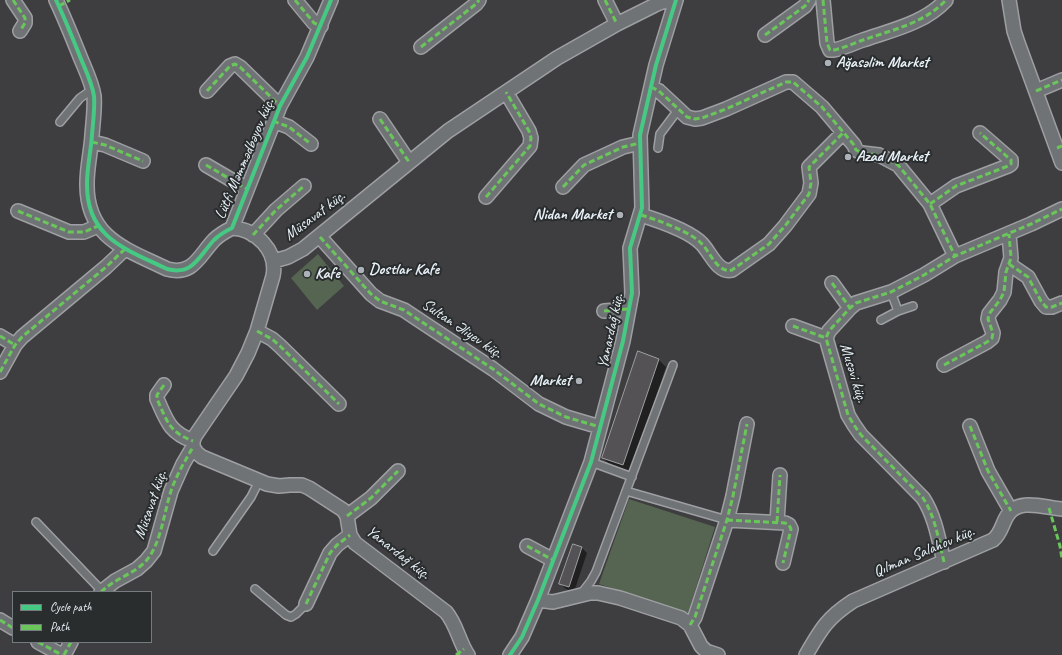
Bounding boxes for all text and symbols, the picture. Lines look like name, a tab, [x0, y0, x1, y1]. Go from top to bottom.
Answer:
place label: Ağasəlim Market	[836, 53, 929, 73]
marker: Ağasəlim Market	[823, 58, 833, 68]
street label: Lütfi Məmmədbəyov küç.	[211, 96, 279, 222]
place label: Azad Market	[856, 147, 928, 167]
marker: Azad Market	[843, 152, 853, 162]
street label: Müsavat küç.	[281, 187, 349, 245]
place label: Nidan Market	[533, 205, 612, 225]
marker: Nidan Market	[615, 210, 625, 220]
place label: Dostlar Kafe	[369, 260, 439, 280]
place label: Kafe	[315, 264, 340, 284]
marker: Dostlar Kafe	[356, 265, 366, 275]
marker: Kafe	[302, 269, 312, 279]
street label: Yanardağ küç.	[594, 292, 628, 370]
street label: Sultan Əliyev küç.	[418, 295, 506, 363]
street label: Musəvi küç.	[835, 341, 871, 405]
place label: Market	[530, 371, 571, 391]
marker: Market	[574, 376, 584, 386]
street label: Müsavat küç.	[130, 468, 172, 542]
street label: Yanardağ küç.	[362, 522, 434, 584]
street label: Qılman Salahov küç.	[871, 522, 977, 582]
legend	[12, 591, 152, 643]
text: Cycle path	[50, 599, 92, 615]
text: Path	[50, 619, 70, 635]

